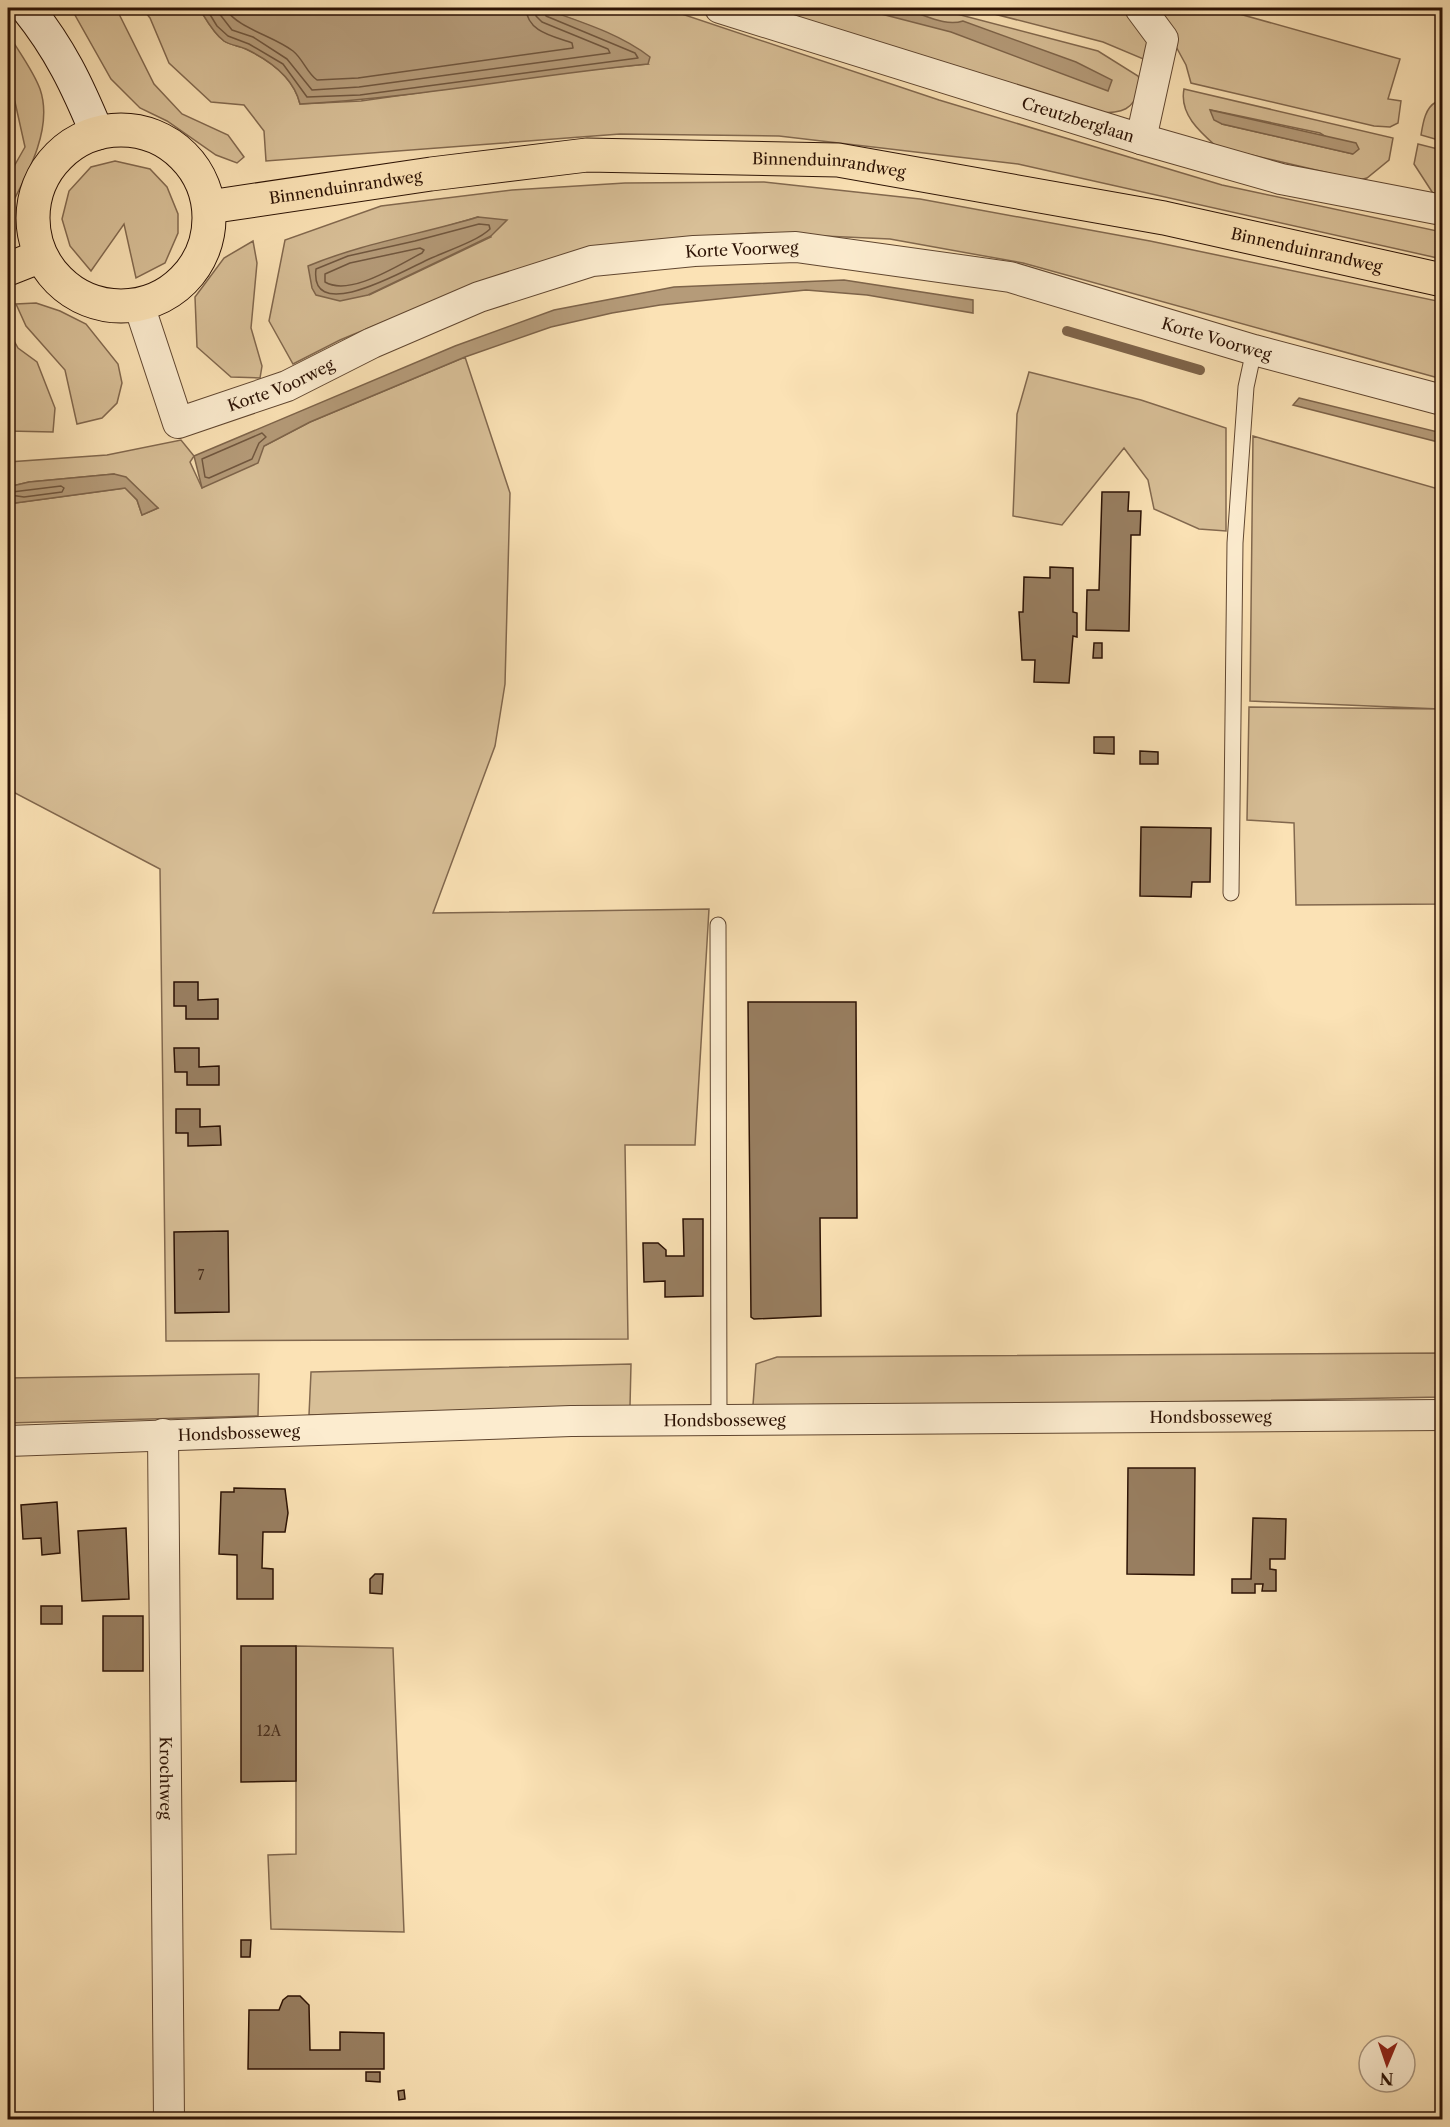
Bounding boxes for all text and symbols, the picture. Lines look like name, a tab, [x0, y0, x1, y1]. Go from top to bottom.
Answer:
street label: Creutzberglaan	[1019, 92, 1137, 146]
street label: Binnenduinrandweg	[752, 148, 908, 182]
street label: Binnenduinrandweg	[268, 165, 424, 208]
street label: Binnenduinrandweg	[1229, 223, 1385, 277]
street label: Korte Voorweg	[684, 237, 799, 262]
street label: Korte Voorweg	[1159, 313, 1274, 364]
street label: Korte Voorweg	[225, 354, 338, 415]
house number: 7	[198, 1266, 205, 1284]
street label: Hondsbosseweg	[1149, 1406, 1272, 1427]
street label: Hondsbosseweg	[663, 1410, 786, 1430]
street label: Hondsbosseweg	[177, 1421, 301, 1445]
house number: 12A	[257, 1722, 282, 1740]
street label: Krochtweg	[156, 1736, 176, 1820]
north arrow	[1357, 2034, 1417, 2094]
text: N	[1379, 2069, 1394, 2089]

